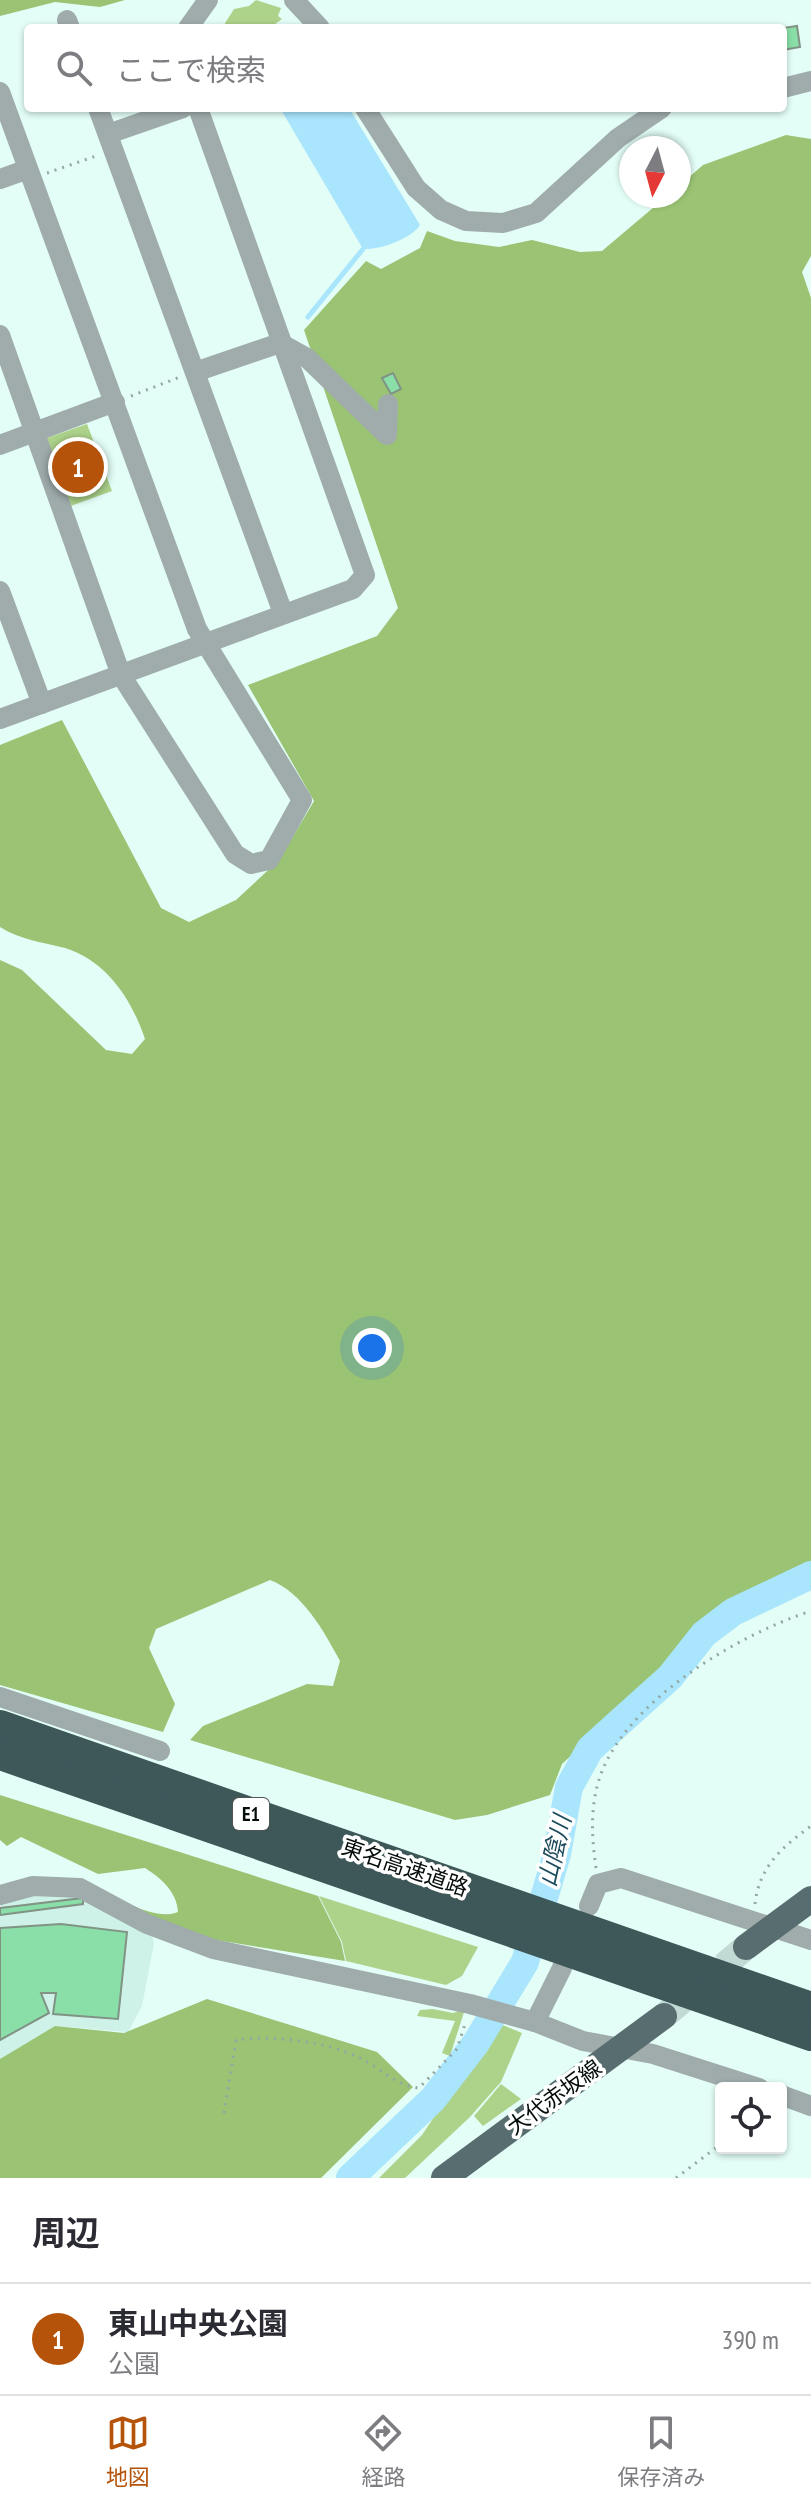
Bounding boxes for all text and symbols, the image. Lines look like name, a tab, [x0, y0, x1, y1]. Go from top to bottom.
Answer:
search box	[24, 24, 787, 112]
icon: search	[52, 46, 96, 90]
text: ここで検索	[116, 50, 266, 89]
north arrow	[619, 136, 691, 208]
pin: 1	[52, 437, 104, 497]
your location	[352, 1328, 392, 1368]
road number: E1	[233, 1798, 269, 1830]
water label: 山陰川	[531, 1809, 578, 1889]
street label: 東名高速道路	[338, 1832, 472, 1902]
street label: 大代赤坂線	[501, 2053, 607, 2141]
map controls	[715, 2082, 787, 2154]
button: locate	[715, 2082, 787, 2154]
text: 周辺	[32, 2210, 100, 2254]
text: 東山中央公園	[108, 2303, 288, 2342]
text: 1	[52, 2323, 64, 2356]
text: 390 m	[721, 2323, 779, 2356]
text: 公園	[108, 2347, 160, 2380]
tab: 地図	[106, 2411, 150, 2491]
tab: 経路	[361, 2411, 405, 2491]
tab: 保存済み	[617, 2411, 705, 2491]

